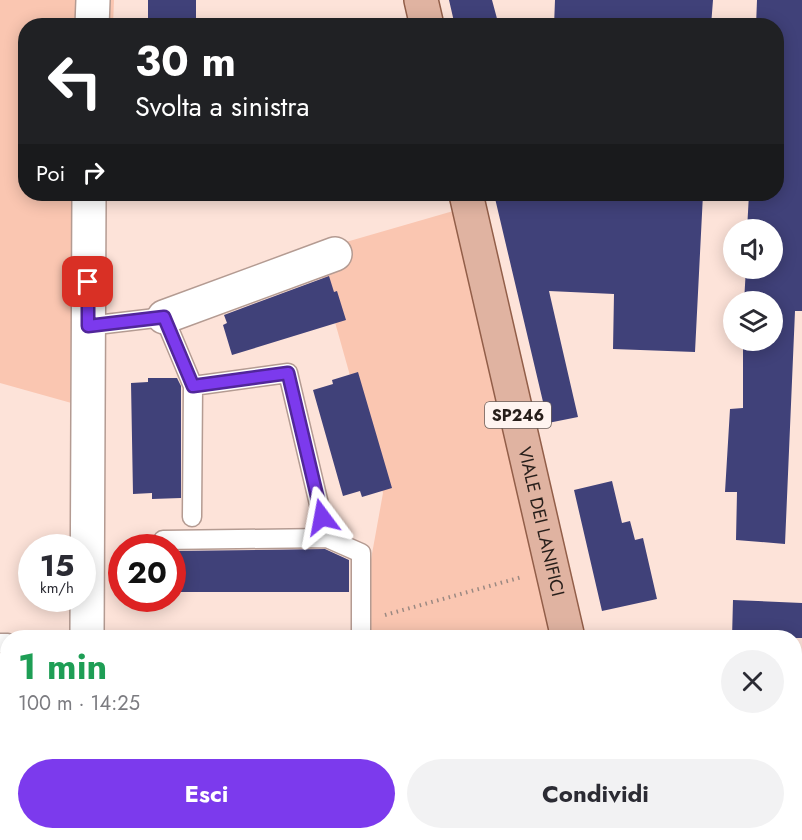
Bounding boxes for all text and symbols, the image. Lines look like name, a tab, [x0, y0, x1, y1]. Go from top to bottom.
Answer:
text: 30 m	[135, 31, 236, 92]
icon: left	[36, 42, 114, 120]
text: Svolta a sinistra	[135, 87, 310, 126]
icon: right	[77, 156, 110, 189]
text: Poi	[36, 157, 65, 189]
map controls	[723, 219, 783, 351]
button: sound	[723, 219, 783, 279]
pin	[62, 256, 113, 307]
icon: arrive	[71, 265, 104, 298]
button: layers	[723, 291, 783, 351]
road number: SP246	[485, 402, 551, 428]
street label: VIALE DEI LANIFICI	[511, 444, 571, 599]
position arrow	[290, 485, 354, 549]
speed limit sign: 20	[108, 534, 186, 612]
text: 15	[40, 544, 74, 587]
text: km/h	[40, 577, 74, 599]
text: 1 min	[18, 640, 107, 692]
button: close	[721, 650, 784, 713]
text: 100 m · 14:25	[18, 689, 140, 718]
button: Esci	[18, 759, 395, 828]
button: Condividi	[407, 759, 784, 828]

